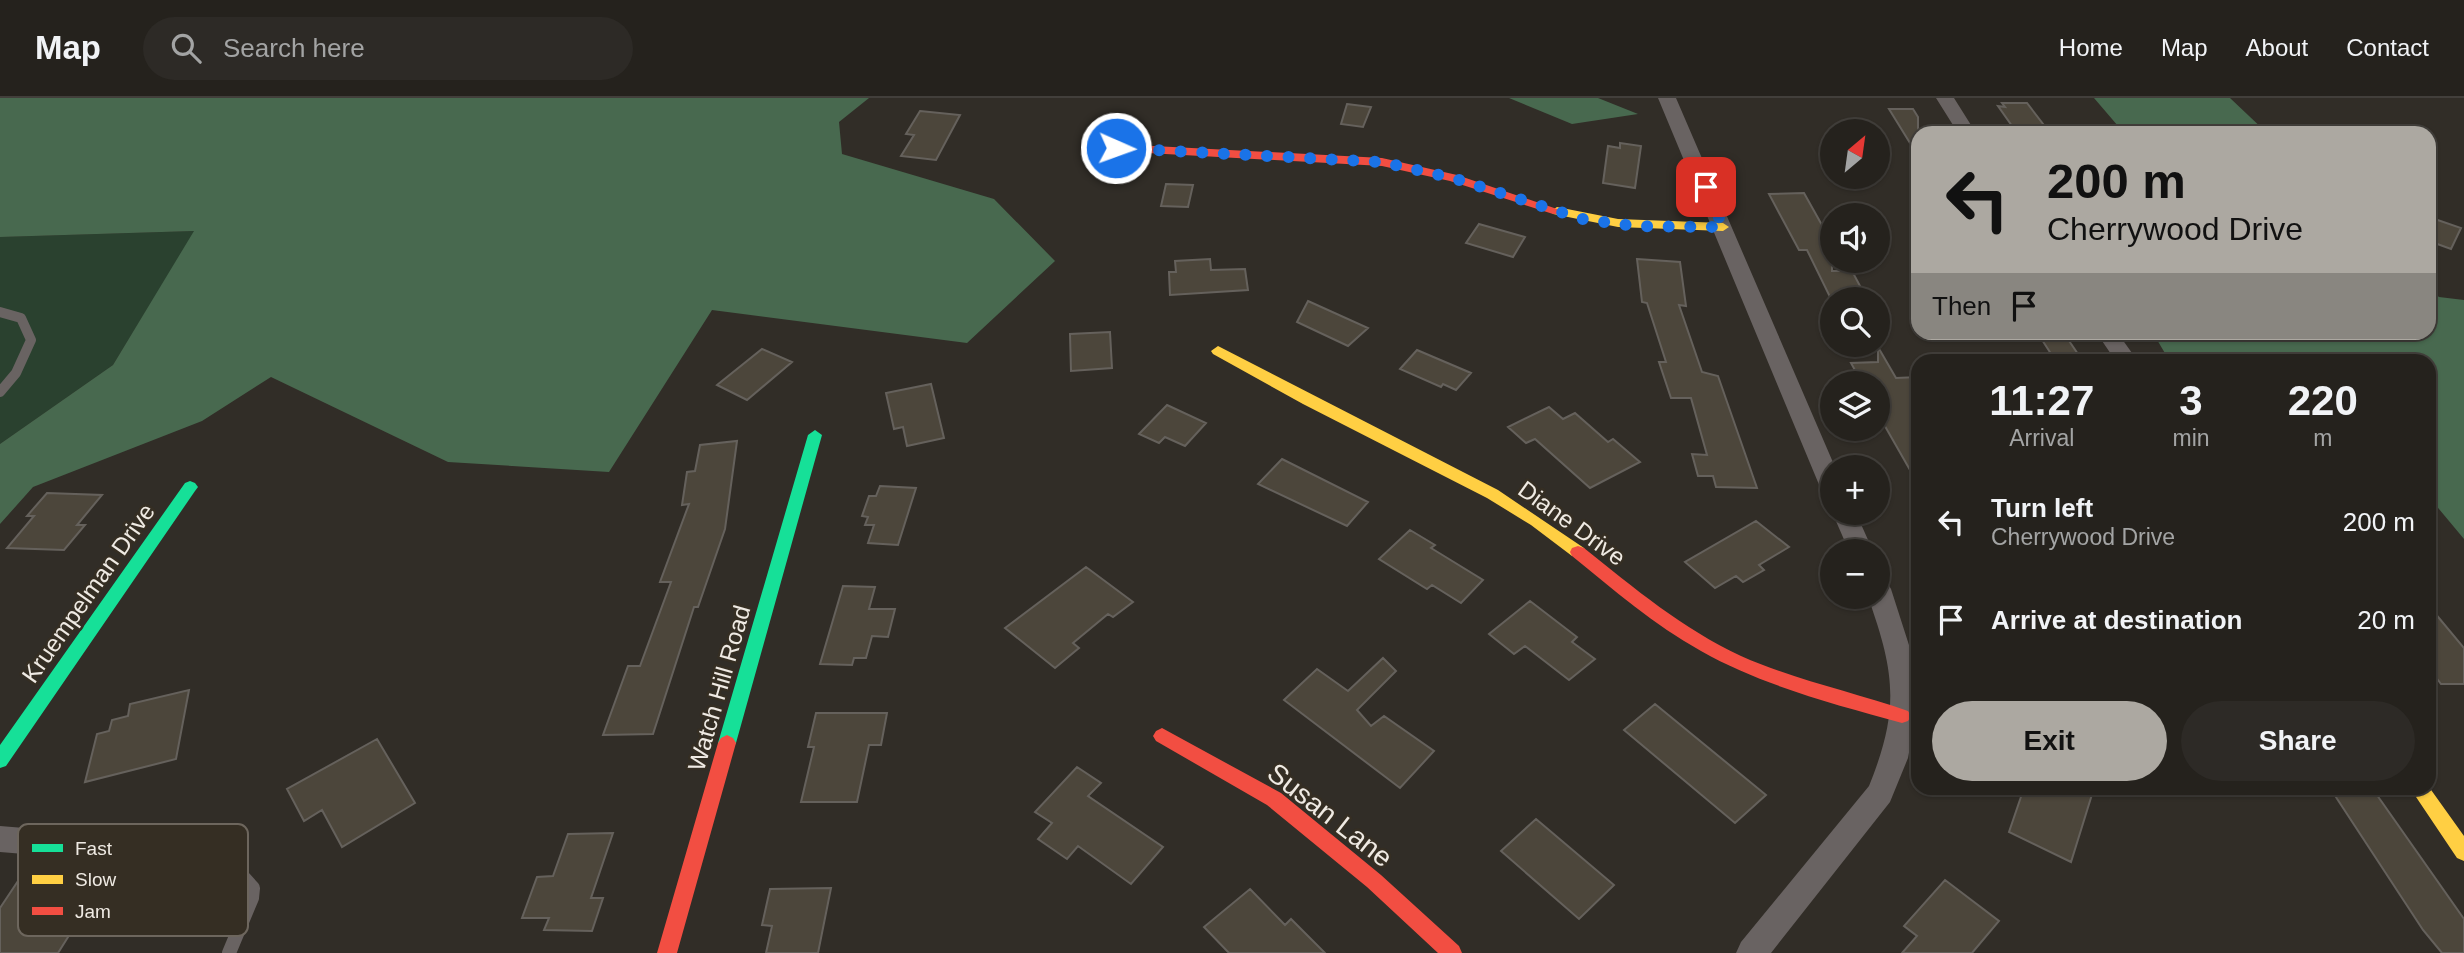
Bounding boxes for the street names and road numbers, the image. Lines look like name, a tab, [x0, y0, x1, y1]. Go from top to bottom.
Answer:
street label: Diane Drive	[1513, 475, 1631, 571]
street label: Kruempelman Drive	[16, 498, 160, 688]
street label: Watch Hill Road	[682, 602, 756, 774]
street label: Susan Lane	[1262, 757, 1398, 873]

